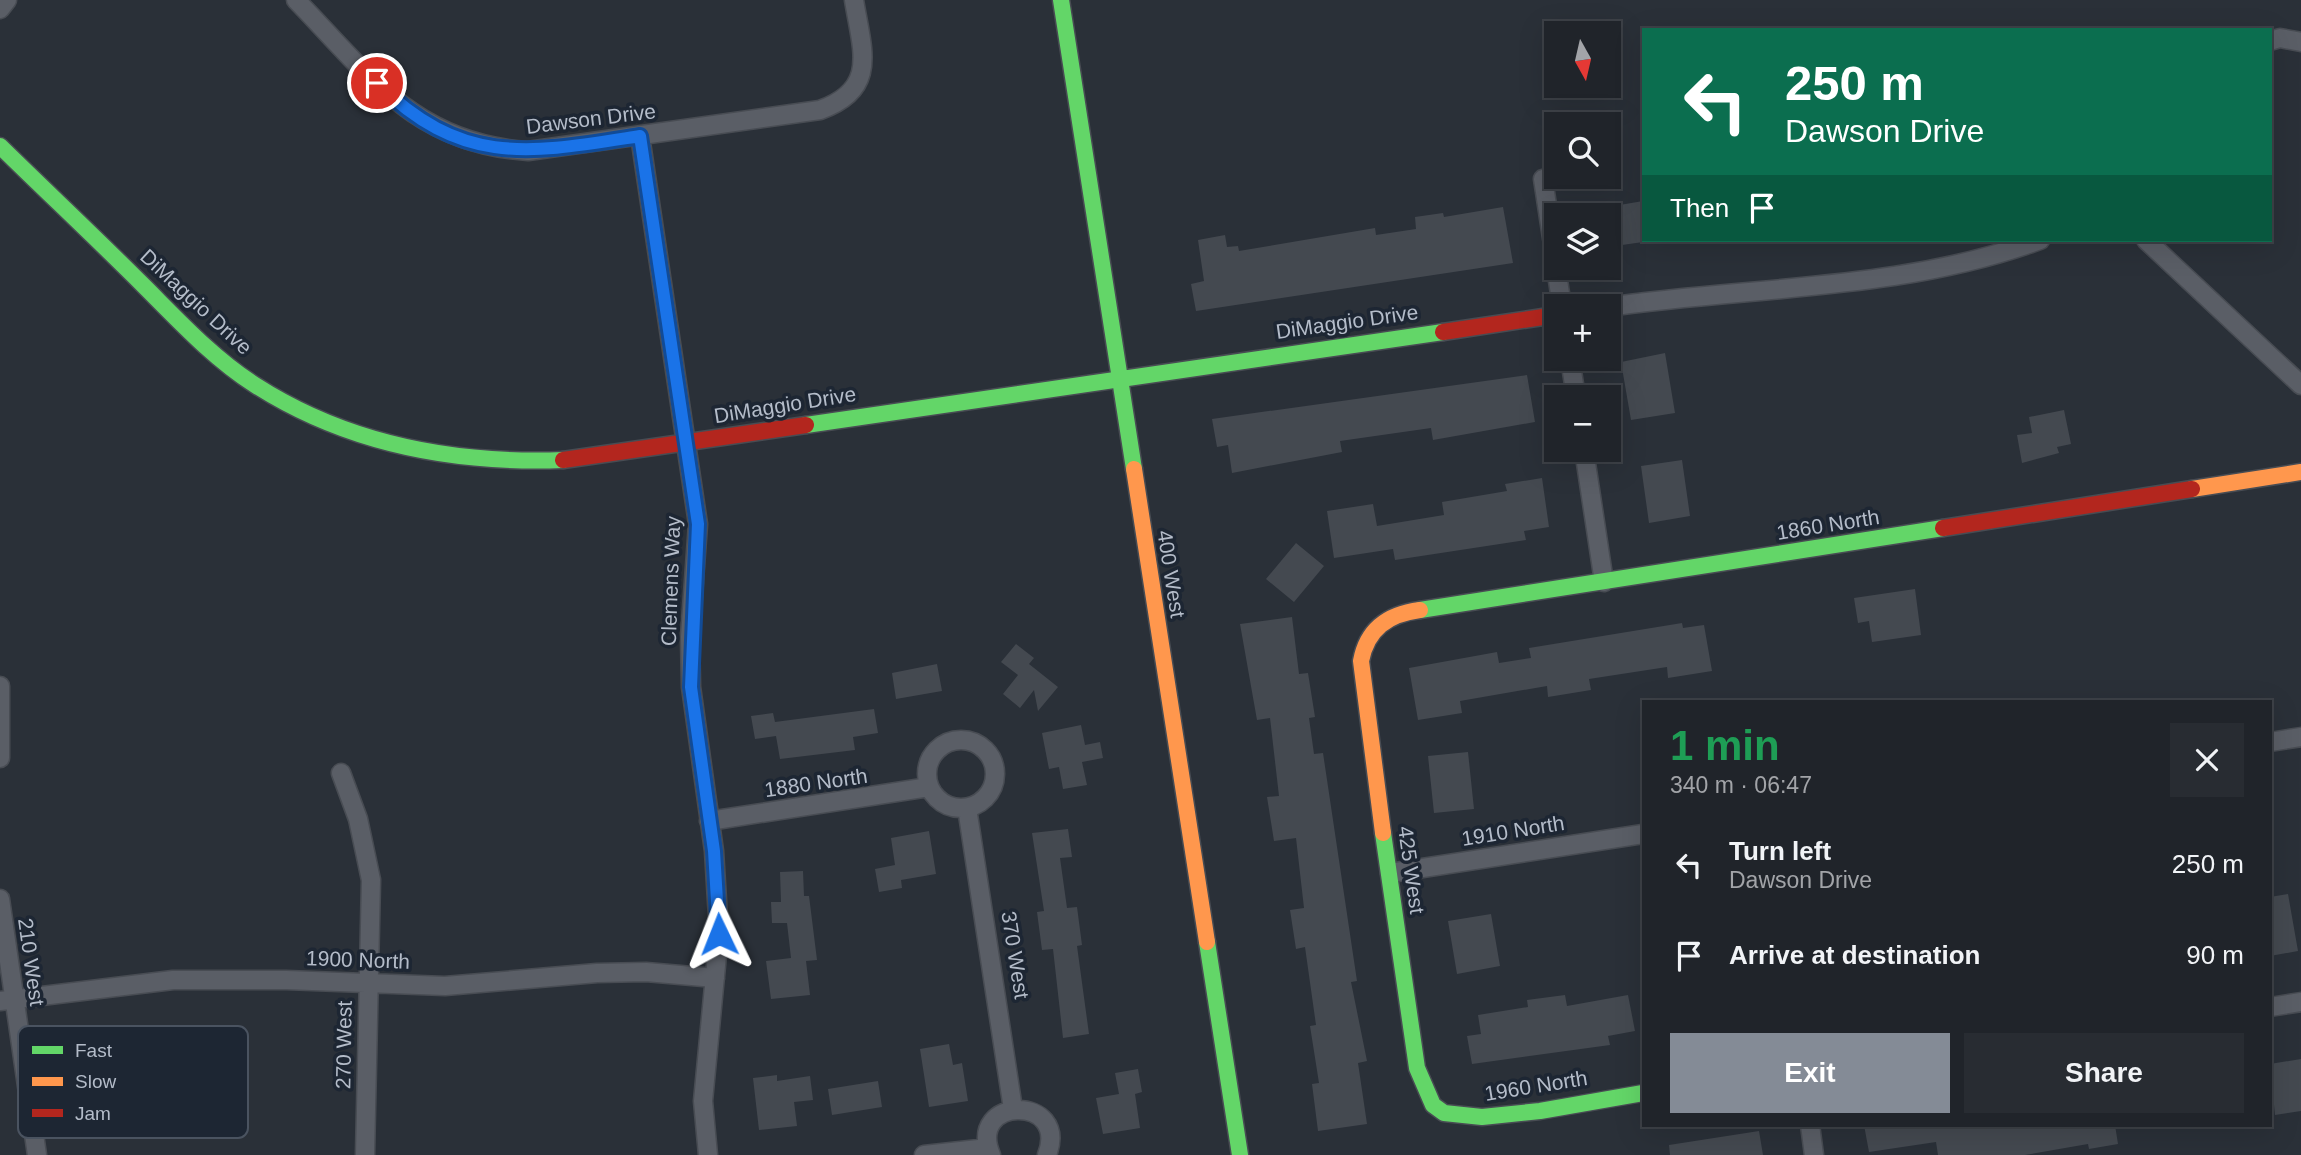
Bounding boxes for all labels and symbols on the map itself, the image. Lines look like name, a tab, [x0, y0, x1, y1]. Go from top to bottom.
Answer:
north arrow	[1544, 21, 1620, 98]
pin	[347, 53, 407, 113]
street label: Dawson Drive	[525, 99, 657, 138]
street label: DiMaggio Drive	[136, 244, 257, 359]
street label: DiMaggio Drive	[1274, 300, 1420, 343]
street label: DiMaggio Drive	[712, 382, 858, 427]
street label: 1860 North	[1775, 505, 1881, 544]
street label: Clemens Way	[657, 515, 684, 646]
street label: 400 West	[1153, 529, 1190, 620]
street label: 1880 North	[763, 764, 869, 801]
street label: 1910 North	[1460, 811, 1566, 850]
street label: 425 West	[1394, 825, 1429, 915]
position arrow	[682, 897, 756, 971]
street label: 370 West	[997, 910, 1034, 1001]
street label: 210 West	[14, 917, 49, 1007]
street label: 1900 North	[306, 946, 410, 973]
street label: 270 West	[331, 1000, 356, 1089]
legend	[18, 1026, 248, 1138]
text: Fast	[75, 1040, 113, 1061]
street label: 1960 North	[1483, 1066, 1589, 1105]
text: Slow	[75, 1071, 116, 1092]
text: Jam	[75, 1103, 111, 1124]

